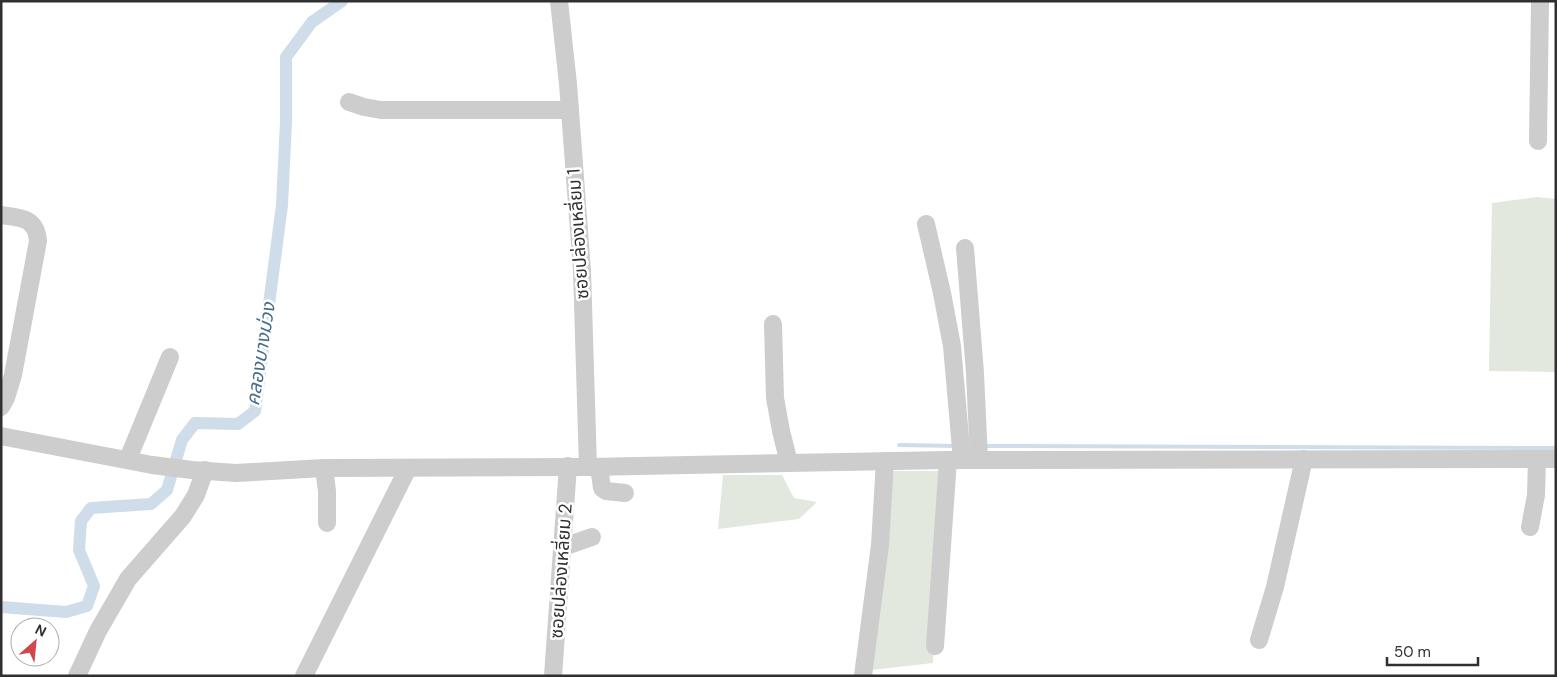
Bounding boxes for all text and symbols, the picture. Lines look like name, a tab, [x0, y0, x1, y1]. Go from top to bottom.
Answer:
street label: ซอยปล่องเหลี่ยม 1	[560, 168, 595, 300]
water label: คลองบางม่วง	[240, 300, 281, 408]
street label: ซอยปล่องเหลี่ยม 2	[543, 503, 578, 639]
north arrow	[10, 617, 60, 667]
text: N	[32, 620, 50, 641]
scale bar	[1387, 634, 1478, 666]
text: 50 m	[1394, 642, 1431, 662]

